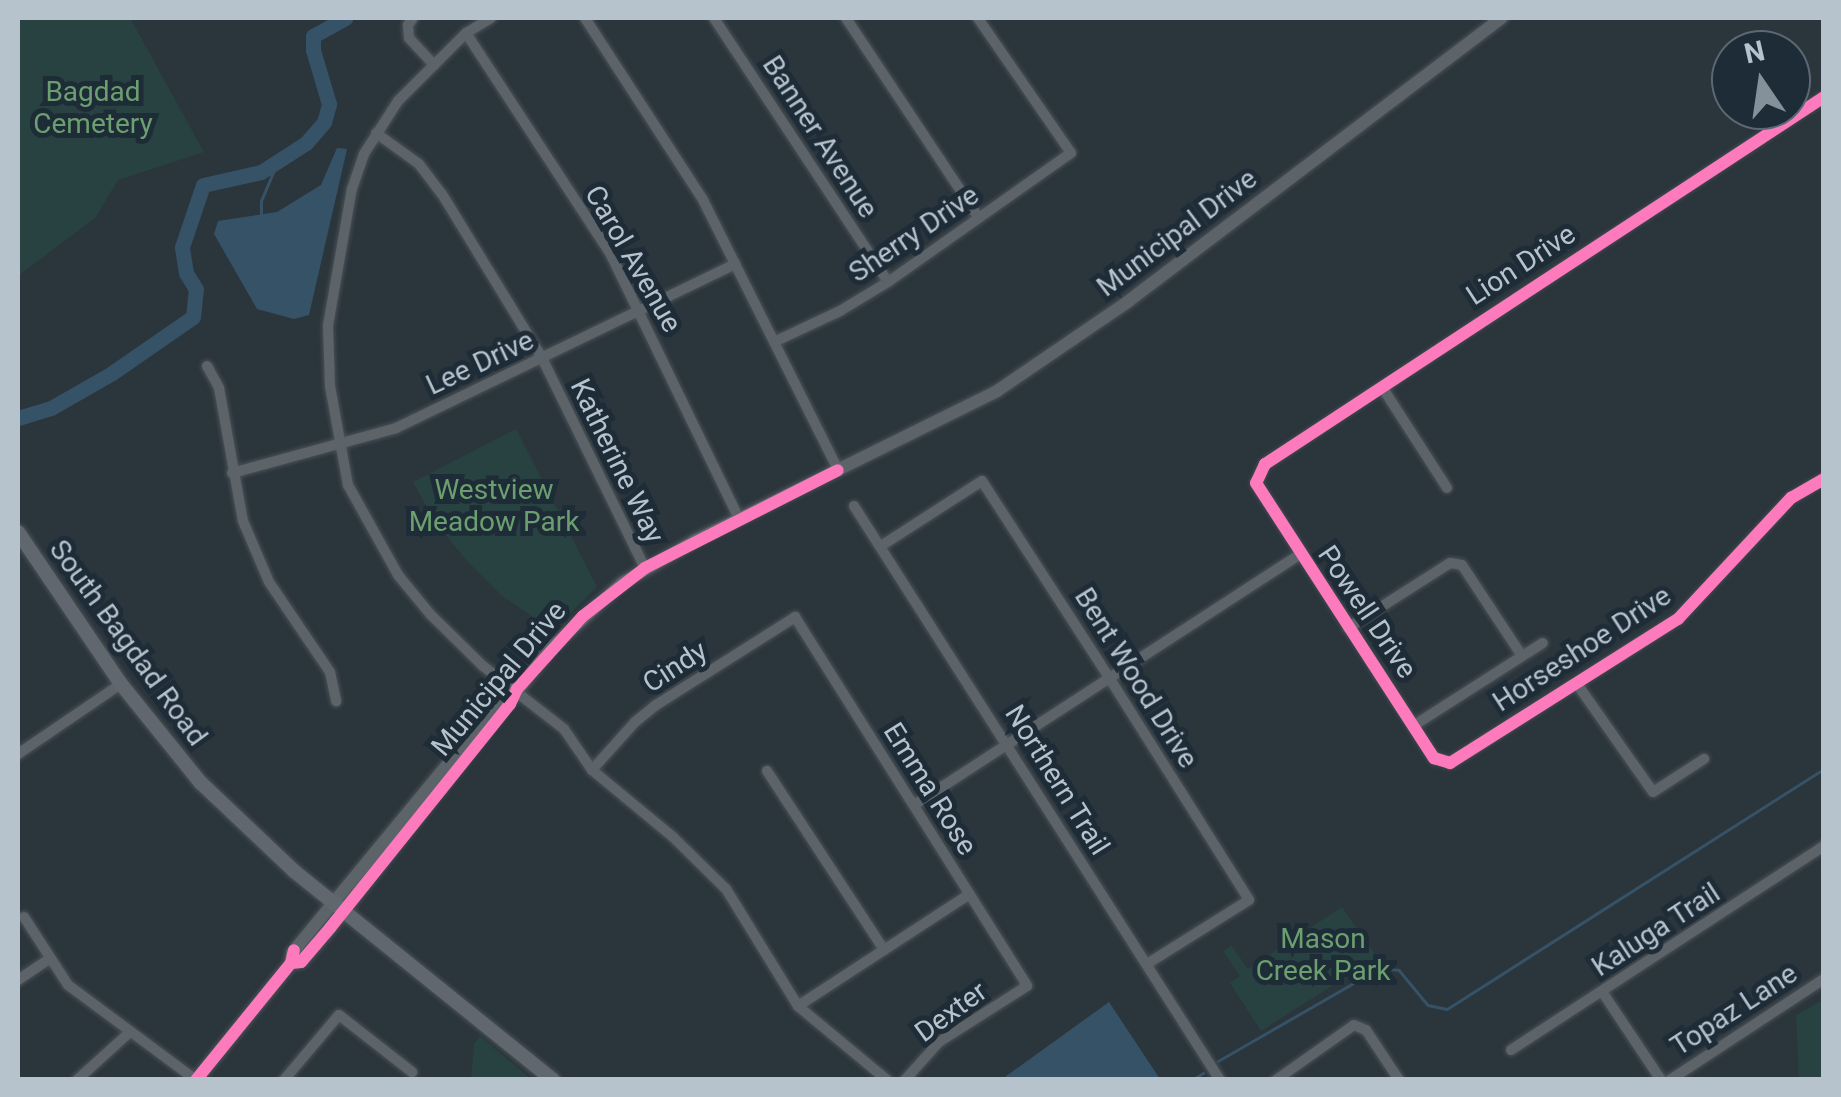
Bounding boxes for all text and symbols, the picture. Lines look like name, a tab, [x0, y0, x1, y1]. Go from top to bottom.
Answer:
north arrow	[1711, 30, 1811, 130]
text: N	[1741, 34, 1768, 71]
street label: Banner Avenue	[755, 50, 885, 224]
park label: Bagdad Cemetery	[33, 75, 153, 141]
street label: Municipal Drive	[1091, 162, 1263, 304]
street label: Sherry Drive	[843, 178, 985, 290]
street label: Carol Avenue	[577, 180, 689, 338]
street label: Lion Drive	[1460, 217, 1582, 313]
street label: Lee Drive	[421, 324, 539, 402]
street label: Katherine Way	[563, 373, 671, 549]
park label: Westview Meadow Park	[409, 473, 579, 539]
street label: South Bagdad Road	[42, 534, 214, 752]
street label: Powell Drive	[1310, 539, 1424, 685]
street label: Horseshoe Drive	[1487, 579, 1677, 719]
street label: Bent Wood Drive	[1067, 582, 1205, 774]
street label: Municipal Drive	[425, 595, 573, 763]
street label: Cindy	[637, 634, 713, 700]
street label: Northern Trail	[997, 699, 1117, 861]
street label: Emma Rose	[876, 717, 984, 861]
street label: Kaluga Trail	[1585, 876, 1727, 984]
park label: Mason Creek Park	[1256, 922, 1390, 988]
street label: Topaz Lane	[1665, 957, 1803, 1063]
street label: Dexter	[909, 975, 993, 1049]

